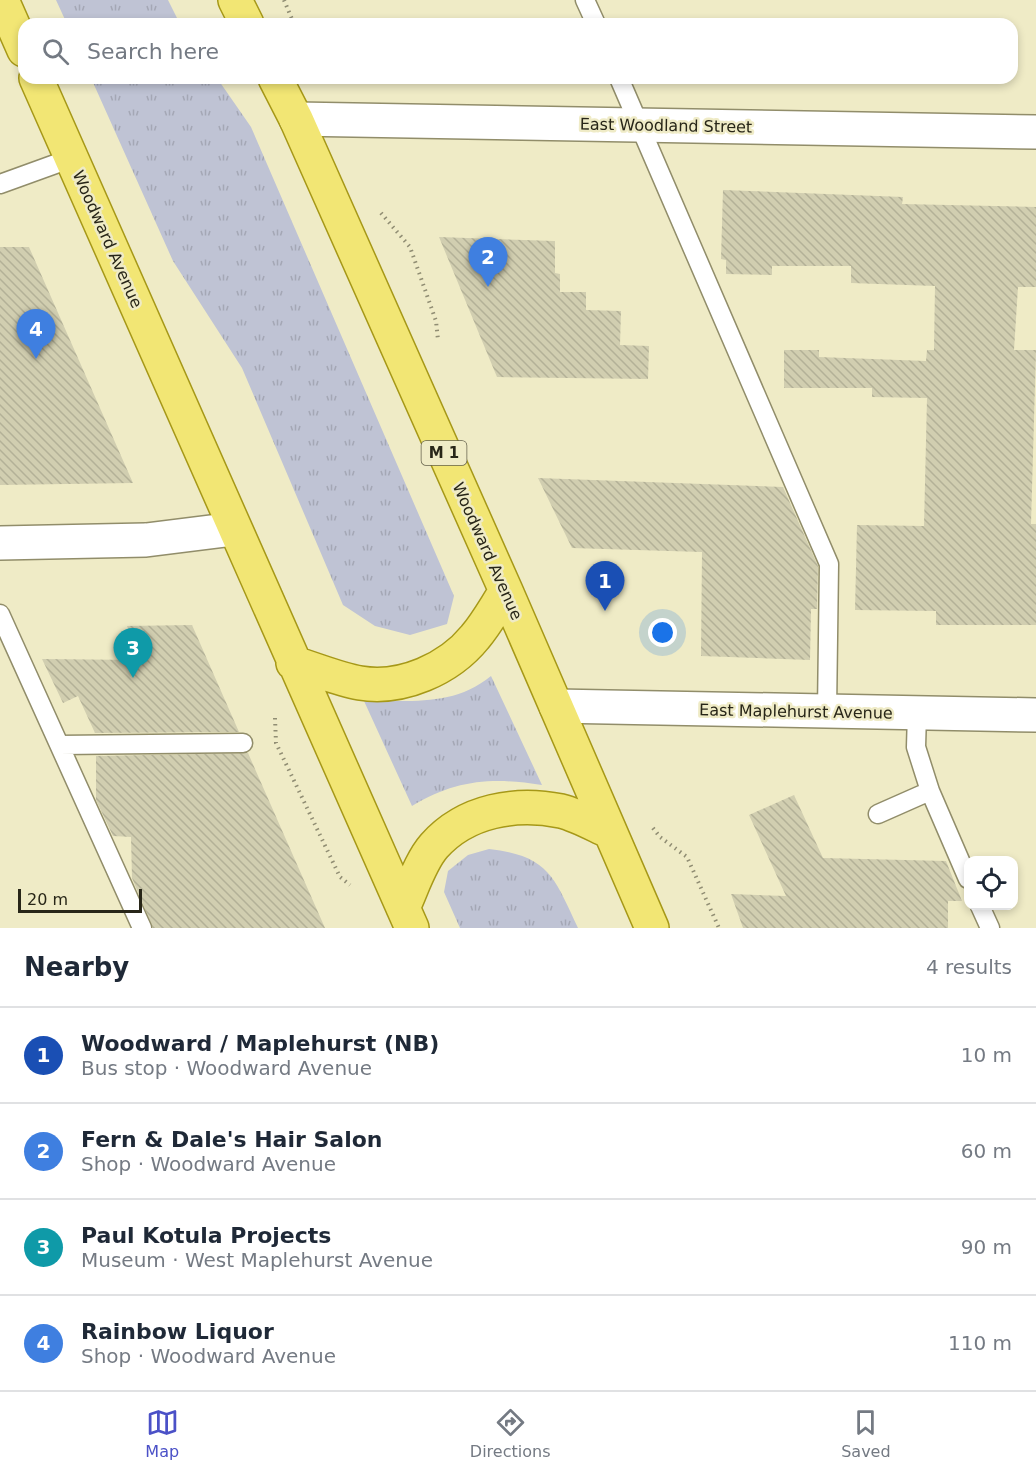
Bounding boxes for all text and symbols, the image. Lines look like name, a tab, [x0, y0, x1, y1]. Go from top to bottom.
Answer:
search box	[18, 18, 1018, 84]
icon: search	[39, 35, 72, 68]
text: Search here	[87, 39, 219, 64]
street label: East Woodland Street	[580, 114, 752, 137]
street label: Woodward Avenue	[69, 168, 146, 311]
pin: 2	[468, 238, 508, 287]
pin: 4	[16, 310, 56, 359]
road number: M 1	[422, 441, 466, 465]
street label: Woodward Avenue	[449, 480, 526, 623]
pin: 1	[586, 562, 624, 611]
your location	[648, 618, 677, 647]
pin: 3	[114, 628, 152, 678]
street label: East Maplehurst Avenue	[699, 700, 893, 723]
map controls	[964, 856, 1018, 910]
button: locate	[964, 856, 1018, 910]
scale bar	[18, 886, 142, 914]
text: 20 m	[27, 890, 68, 909]
text: Nearby	[24, 952, 129, 982]
text: 4 results	[926, 955, 1012, 979]
text: Woodward / Maplehurst (NB)	[81, 1031, 439, 1056]
text: 1	[37, 1043, 50, 1067]
text: 10 m	[961, 1043, 1012, 1067]
text: Bus stop · Woodward Avenue	[81, 1056, 372, 1080]
text: Fern & Dale's Hair Salon	[81, 1127, 382, 1152]
text: 2	[37, 1139, 50, 1163]
text: 60 m	[961, 1139, 1012, 1163]
text: Shop · Woodward Avenue	[81, 1152, 336, 1176]
text: Paul Kotula Projects	[81, 1223, 331, 1248]
text: 3	[37, 1235, 50, 1259]
text: 90 m	[961, 1235, 1012, 1259]
text: Museum · West Maplehurst Avenue	[81, 1248, 433, 1272]
text: Rainbow Liquor	[81, 1319, 274, 1344]
text: 4	[37, 1331, 50, 1355]
text: 110 m	[948, 1331, 1012, 1355]
text: Shop · Woodward Avenue	[81, 1344, 336, 1368]
tab: Map	[145, 1406, 179, 1461]
tab: Directions	[470, 1406, 550, 1461]
tab: Saved	[841, 1406, 891, 1461]

